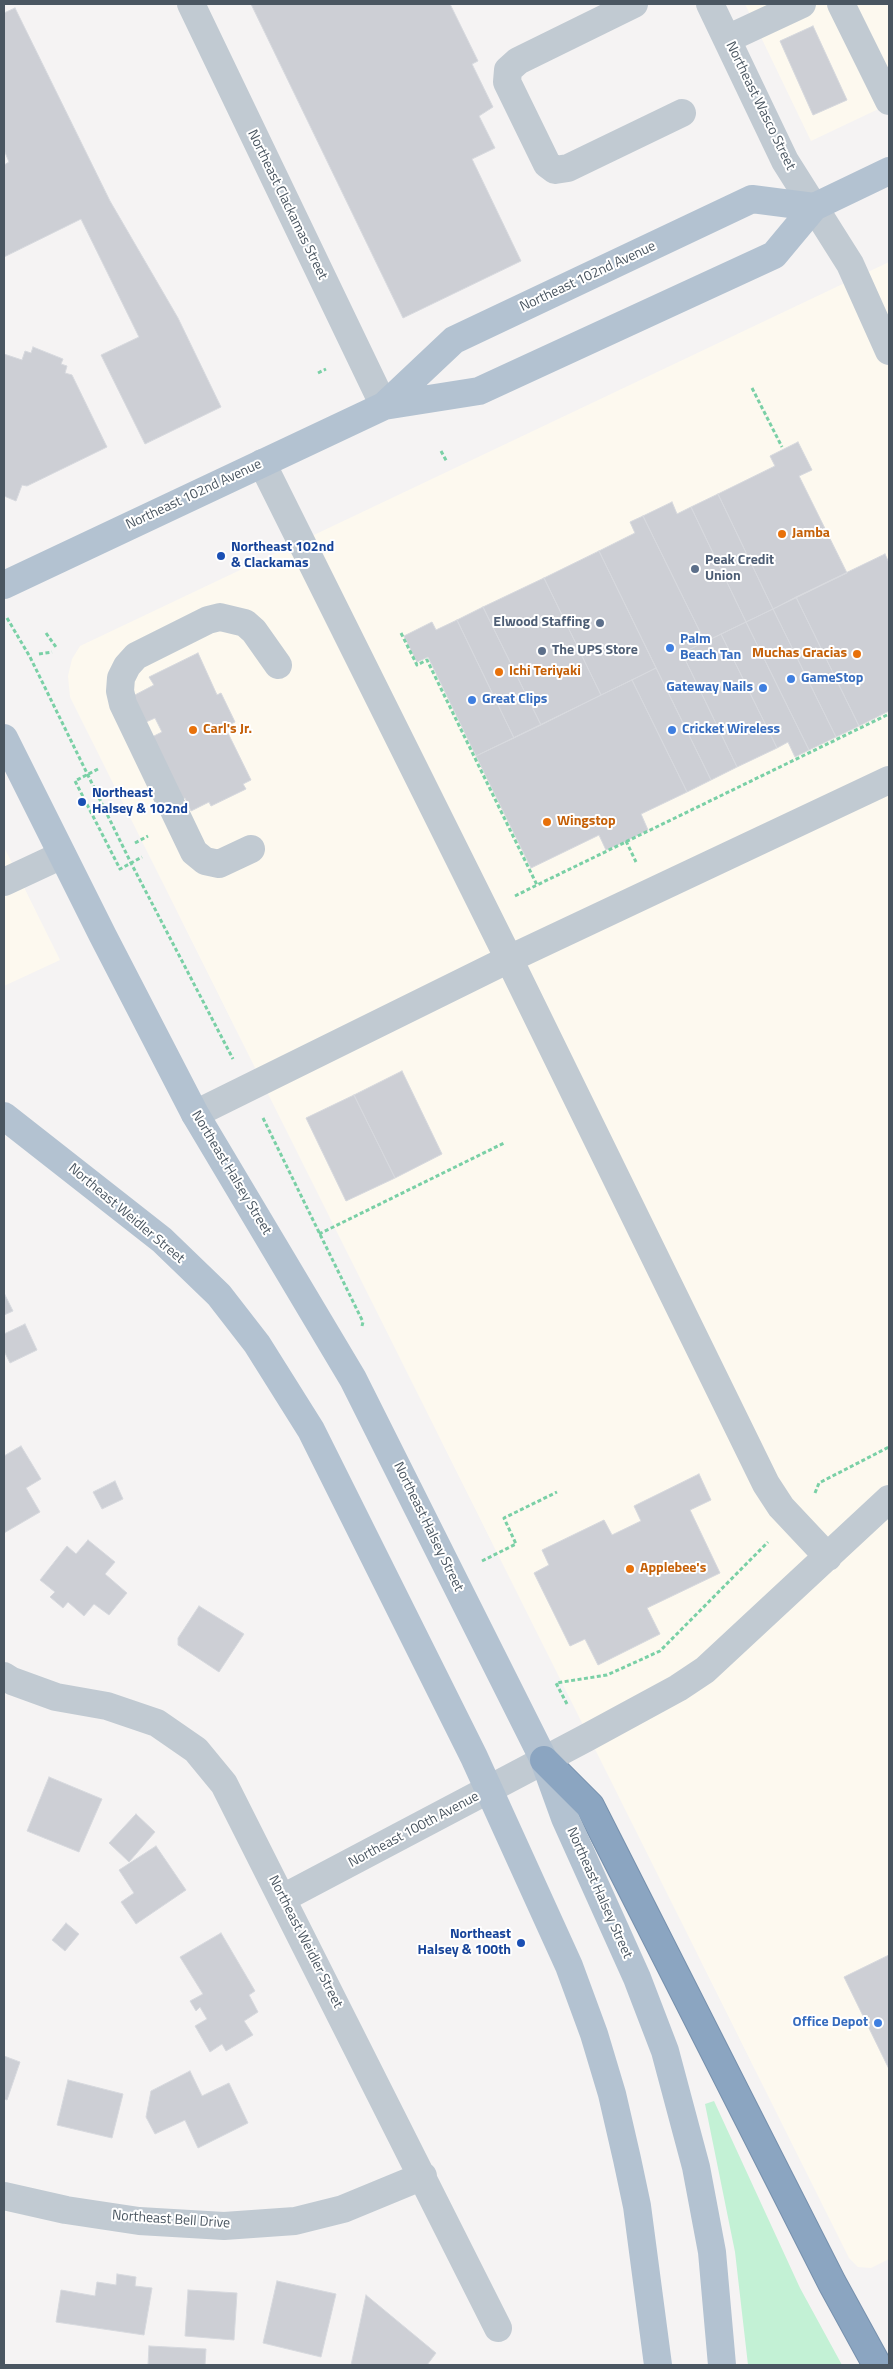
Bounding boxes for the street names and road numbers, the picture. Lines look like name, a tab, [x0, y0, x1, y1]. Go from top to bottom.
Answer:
street label: Northeast Wasco Street	[722, 39, 798, 173]
street label: Northeast Clackamas Street	[243, 127, 331, 283]
street label: Northeast 102nd Avenue	[517, 238, 659, 316]
street label: Northeast 102nd Avenue	[123, 456, 265, 534]
street label: Northeast Halsey Street	[187, 1108, 275, 1238]
street label: Northeast Weidler Street	[64, 1160, 188, 1268]
street label: Northeast Halsey Street	[389, 1460, 467, 1594]
street label: Northeast 100th Avenue	[346, 1788, 482, 1872]
street label: Northeast Halsey Street	[563, 1825, 635, 1961]
street label: Northeast Weidler Street	[264, 1873, 346, 2011]
street label: Northeast Bell Drive	[111, 2207, 231, 2233]

